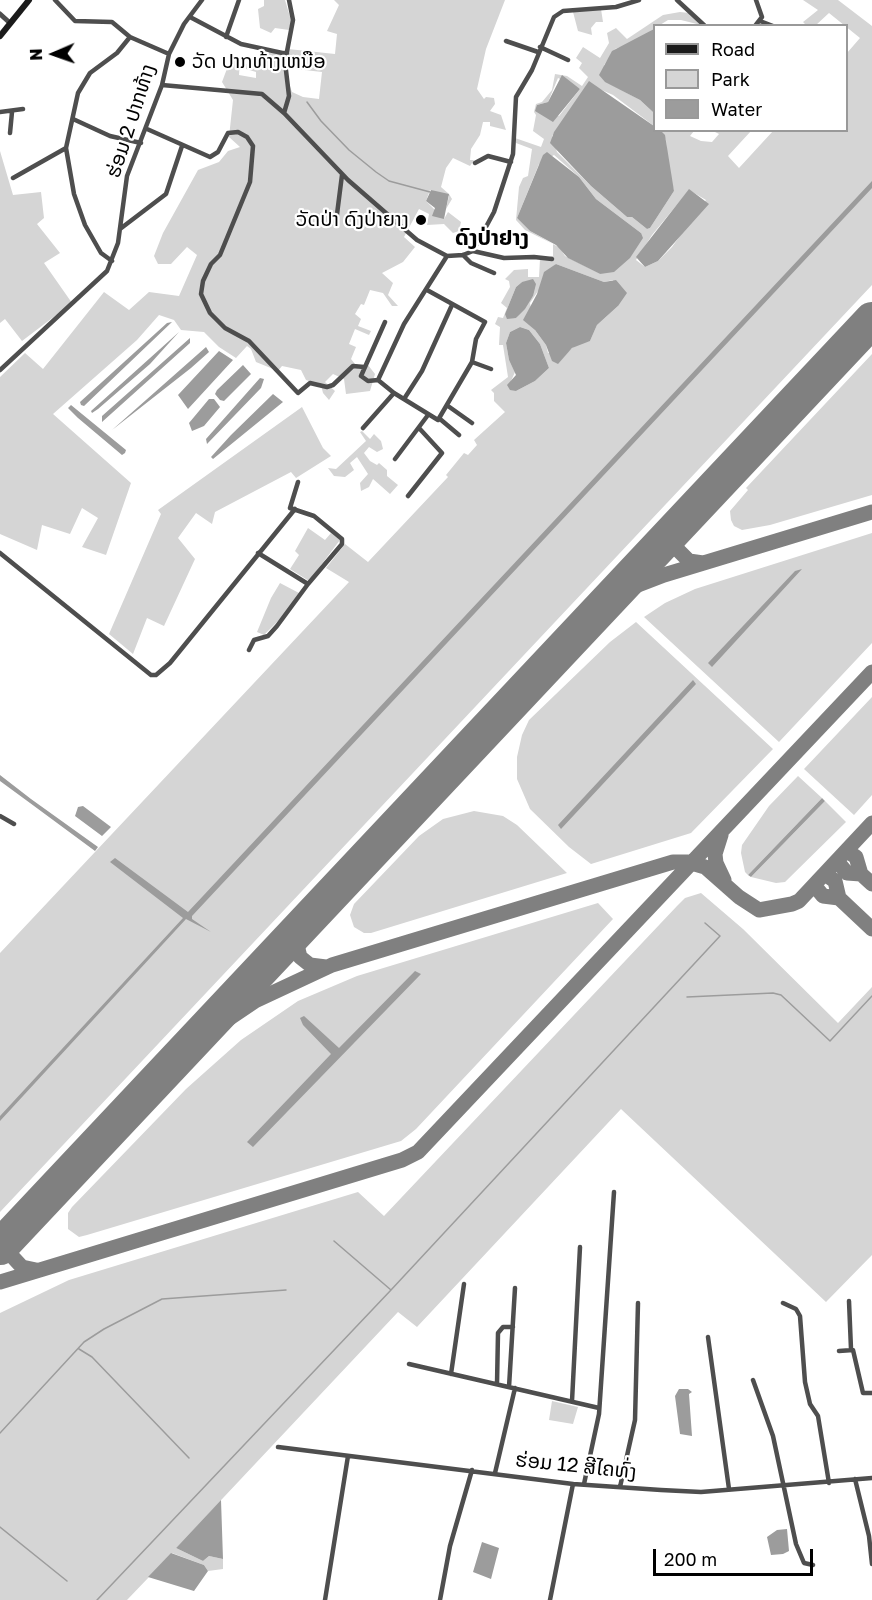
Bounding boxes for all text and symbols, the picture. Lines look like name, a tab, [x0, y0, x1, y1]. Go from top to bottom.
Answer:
north arrow	[24, 24, 84, 84]
legend	[653, 24, 848, 132]
text: Road	[711, 38, 755, 60]
text: N	[26, 48, 46, 61]
place label: ວັດ ປາກທ້າງເຫນືອ	[192, 50, 326, 74]
marker: ວັດ ປາກທ້າງເຫນືອ	[173, 55, 187, 69]
street label: ຮ່ອມ 2 ປາກທ້າງ	[101, 61, 161, 181]
text: Park	[711, 68, 750, 90]
text: Water	[711, 98, 762, 120]
place label: ວັດປ່າ ດົງປ່າຍາງ	[296, 208, 409, 232]
marker: ວັດປ່າ ດົງປ່າຍາງ	[414, 213, 428, 227]
district label: ດົງປ່າຢາງ	[455, 225, 529, 251]
street label: ຮ່ອມ 12 ສີໄຄທົ່ງ	[514, 1448, 638, 1484]
scale bar	[656, 1537, 816, 1575]
text: 200 m	[664, 1548, 717, 1570]

